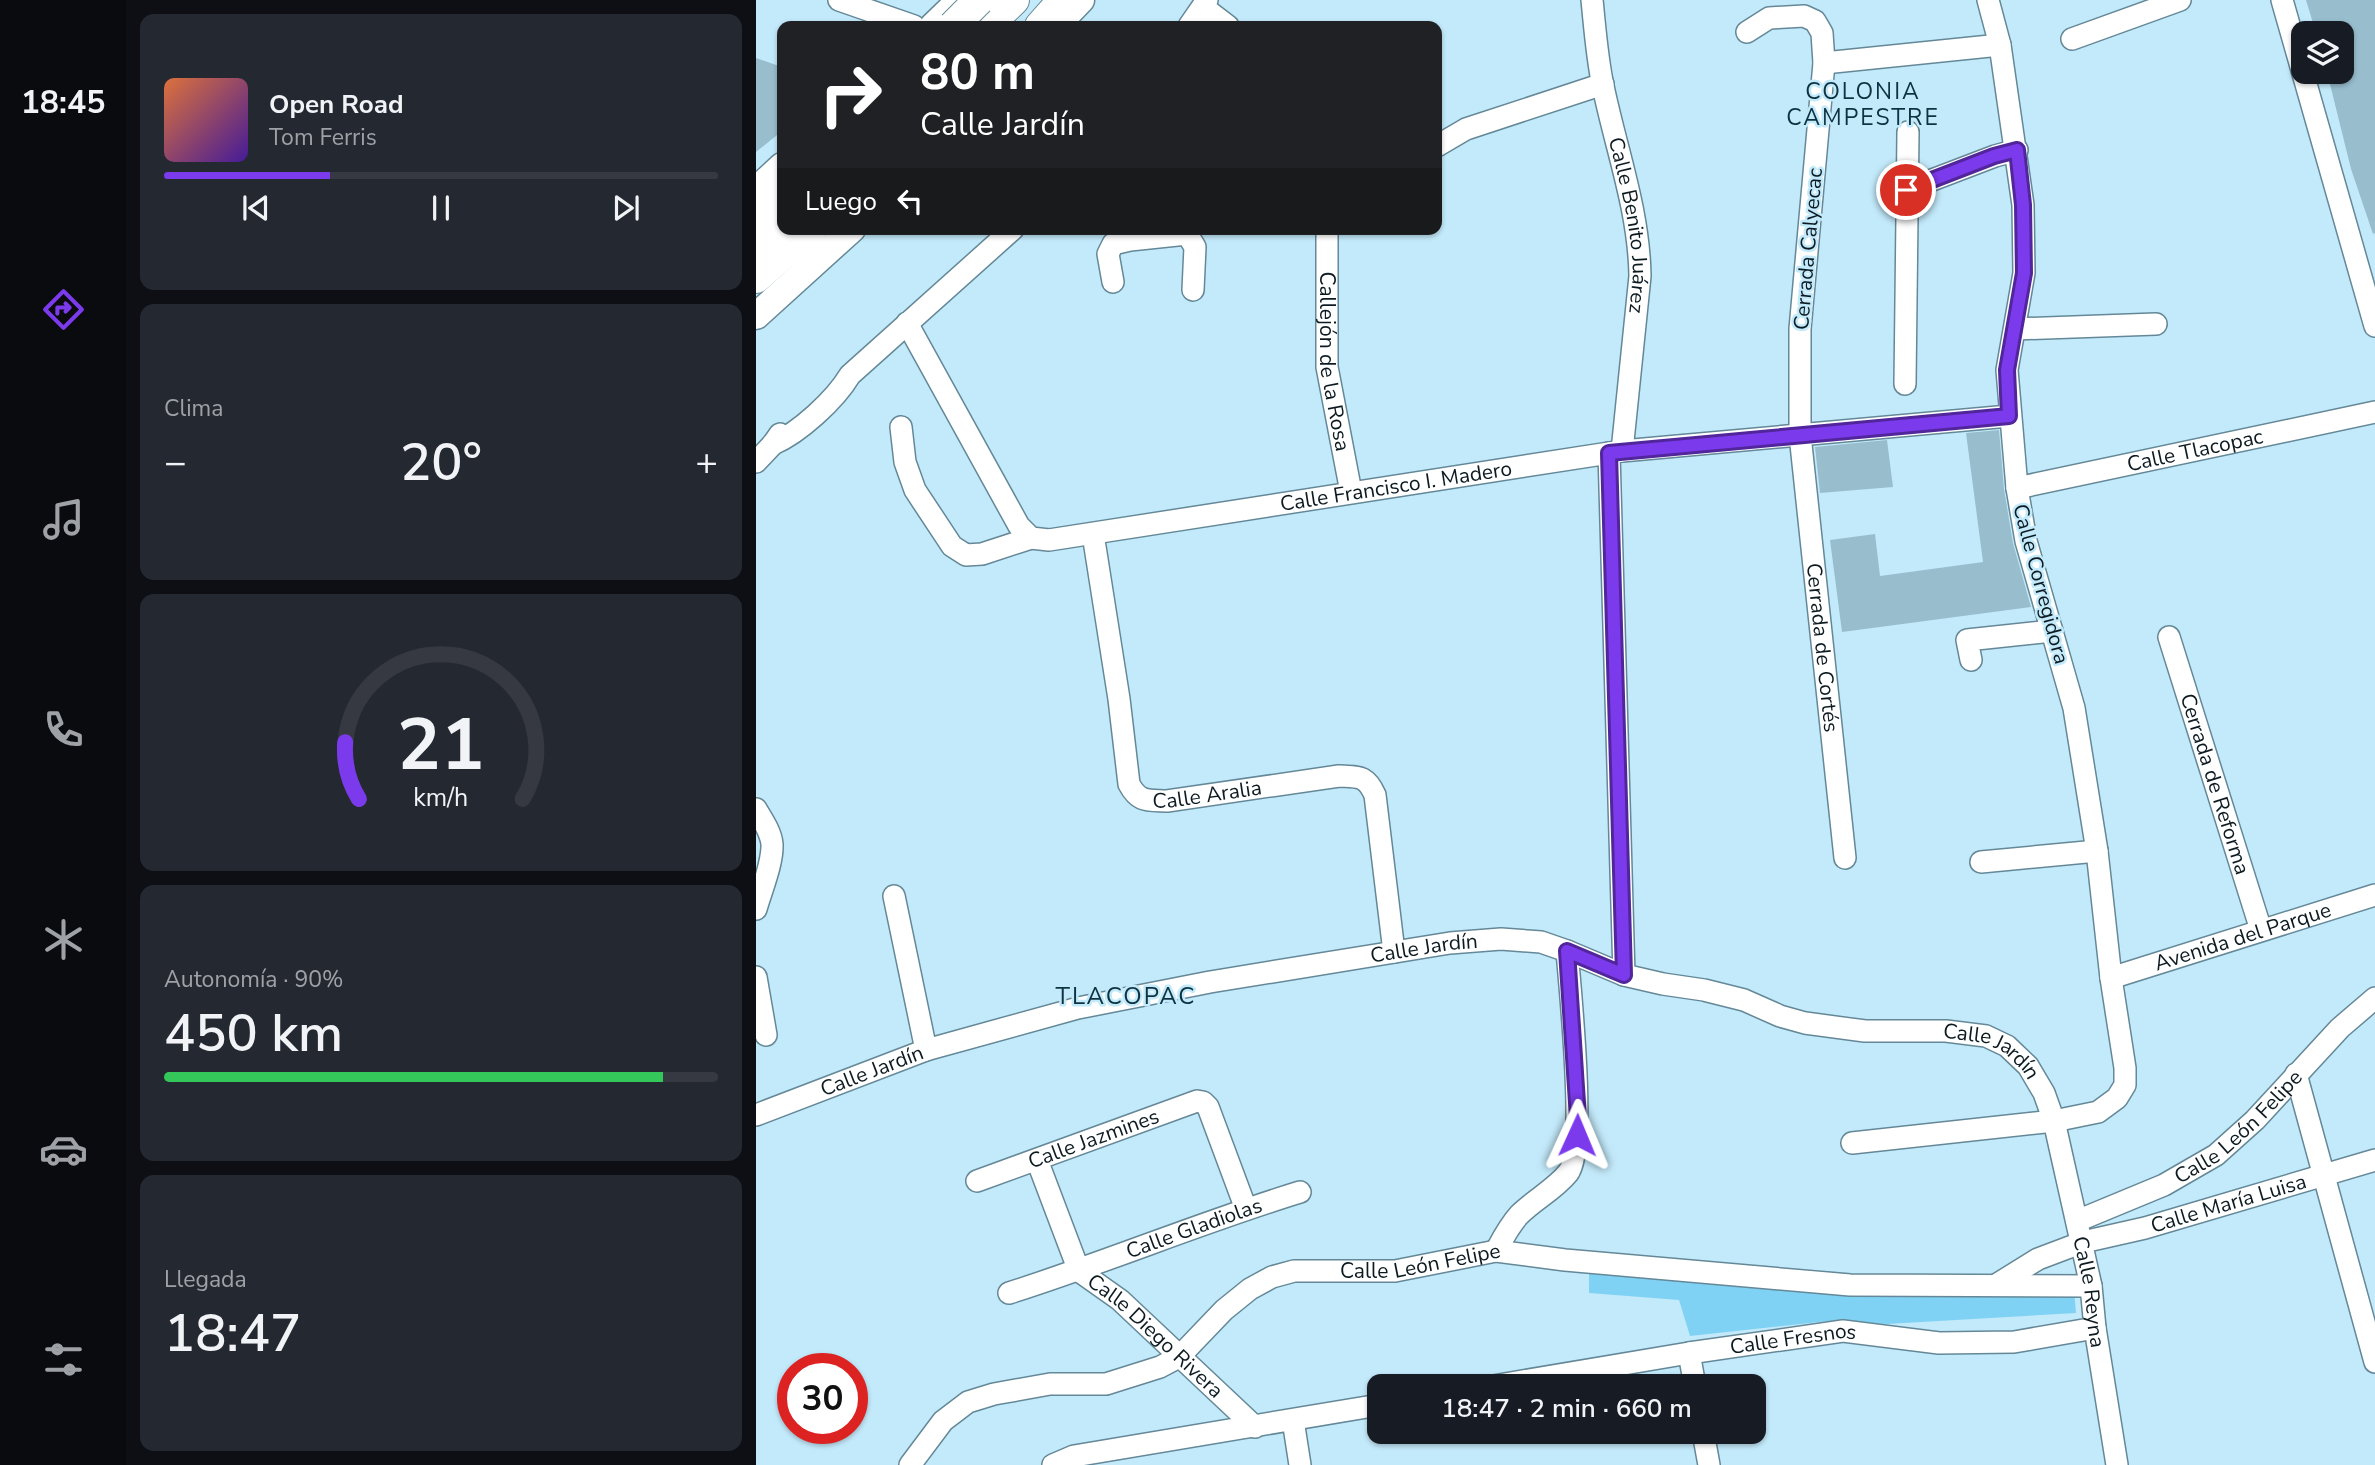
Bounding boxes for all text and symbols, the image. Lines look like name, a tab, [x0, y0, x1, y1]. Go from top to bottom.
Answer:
map controls	[2291, 21, 2354, 84]
button: layers	[2291, 21, 2354, 84]
text: 80 m	[920, 39, 1035, 106]
icon: right	[805, 49, 896, 140]
district label: COLONIA CAMPESTRE	[1786, 76, 1940, 133]
text: 18:45	[21, 81, 105, 124]
text: Open Road	[269, 87, 404, 122]
text: Calle Jardín	[920, 103, 1085, 146]
text: Tom Ferris	[269, 122, 377, 153]
street label: Calle Benito Juárez	[1602, 134, 1654, 315]
pin	[1876, 160, 1936, 220]
street label: Cerrada Calyecac	[1787, 167, 1829, 331]
icon: arrive	[1887, 171, 1925, 209]
icon: left	[891, 182, 929, 220]
text: Luego	[805, 184, 877, 219]
icon: previous	[237, 189, 275, 227]
icon: pause	[422, 189, 460, 227]
icon: next	[607, 189, 645, 227]
street label: Callejón de la Rosa	[1313, 272, 1357, 454]
icon: directions	[39, 285, 88, 334]
text: Clima	[164, 393, 224, 424]
street label: Calle Tlacopac	[2125, 422, 2266, 478]
text: 20°	[400, 427, 482, 498]
text: −	[164, 437, 187, 488]
text: +	[695, 437, 718, 488]
street label: Calle Francisco I. Madero	[1278, 454, 1514, 518]
icon: music	[39, 495, 88, 544]
street label: Calle Corregidora	[2006, 501, 2076, 667]
street label: Cerrada de Cortés	[1800, 562, 1846, 734]
street label: Cerrada de Reforma	[2174, 690, 2257, 878]
text: 21	[397, 695, 485, 795]
icon: phone	[39, 705, 88, 754]
street label: Calle Aralia	[1152, 773, 1263, 815]
text: km/h	[413, 780, 469, 814]
street label: Avenida del Parque	[2151, 896, 2335, 978]
icon: climate	[39, 915, 88, 964]
street label: Calle Jardín	[1368, 927, 1479, 970]
text: Autonomía · 90%	[164, 964, 344, 995]
district label: TLACOPAC	[1055, 980, 1197, 1012]
text: 450 km	[164, 998, 343, 1069]
street label: Calle Jardín	[1942, 1017, 2047, 1084]
street label: Calle Jardín	[816, 1038, 927, 1103]
street label: Calle León Felipe	[2169, 1064, 2308, 1190]
position arrow	[1540, 1098, 1614, 1172]
street label: Calle Jazmines	[1024, 1102, 1163, 1175]
icon: car	[39, 1125, 88, 1174]
street label: Calle María Luisa	[2147, 1167, 2310, 1240]
street label: Calle Gladiolas	[1122, 1191, 1266, 1265]
street label: Calle Reyna	[2066, 1233, 2112, 1350]
street label: Calle León Felipe	[1340, 1236, 1503, 1285]
text: Llegada	[164, 1264, 247, 1295]
street label: Calle Diego Rivera	[1082, 1267, 1230, 1404]
text: 18:47	[164, 1298, 301, 1369]
street label: Calle Fresnos	[1728, 1317, 1858, 1361]
icon: filters	[39, 1335, 88, 1384]
speed limit sign: 30	[777, 1353, 868, 1444]
text: 18:47 · 2 min · 660 m	[1441, 1391, 1692, 1426]

